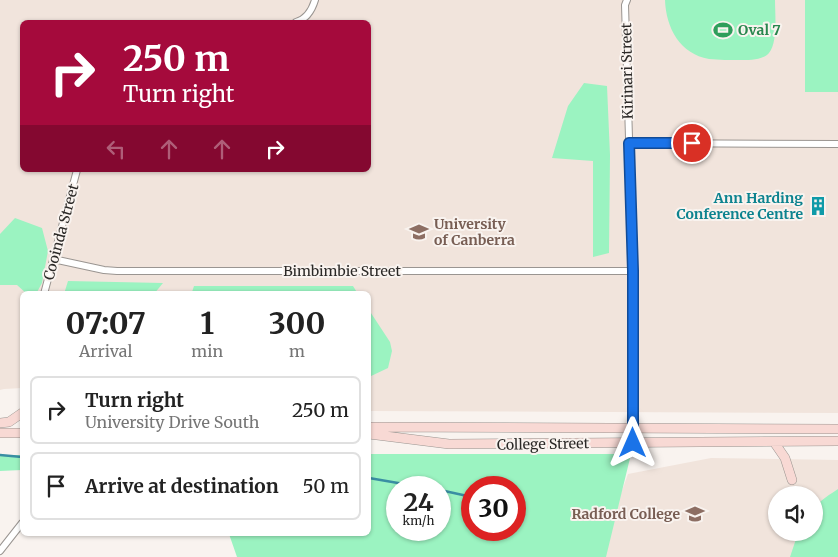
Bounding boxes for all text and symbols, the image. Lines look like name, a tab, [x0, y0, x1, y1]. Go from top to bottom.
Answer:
sports icon: Oval 7	[712, 19, 734, 41]
place label: Oval 7	[738, 21, 781, 39]
street label: Kirinari Street	[617, 22, 637, 119]
text: 250 m	[123, 37, 229, 81]
icon: right	[40, 40, 105, 105]
text: Turn right	[123, 80, 234, 108]
pin	[671, 122, 713, 164]
icon: arrive	[678, 129, 706, 157]
icon: left	[102, 135, 130, 163]
icon: ahead	[155, 135, 183, 163]
icon: ahead	[208, 135, 236, 163]
icon: right	[261, 135, 289, 163]
street label: Cooinda Street	[40, 181, 83, 282]
place label: Ann Harding Conference Centre	[676, 189, 803, 223]
building icon: Ann Harding Conference Centre	[807, 195, 829, 217]
place label: University of Canberra	[434, 215, 515, 249]
school or university icon: University of Canberra	[408, 221, 430, 243]
street label: Bimbimbie Street	[283, 262, 401, 280]
text: 07:07	[66, 304, 146, 342]
text: 1	[200, 304, 214, 342]
text: 300	[269, 304, 325, 342]
text: Arrival	[79, 341, 132, 361]
text: min	[191, 341, 223, 361]
text: m	[289, 341, 305, 361]
text: Turn right	[85, 388, 184, 412]
icon: right	[42, 396, 70, 424]
text: 250 m	[292, 398, 349, 422]
text: University Drive South	[85, 412, 259, 432]
position arrow	[606, 416, 658, 468]
street label: College Street	[497, 434, 590, 454]
icon: arrive	[42, 472, 70, 500]
text: Arrive at destination	[85, 474, 279, 498]
text: 50 m	[303, 474, 349, 498]
speed limit sign: 30	[461, 476, 526, 541]
text: 24	[403, 486, 434, 518]
map controls	[768, 486, 823, 541]
button: sound	[768, 486, 823, 541]
school or university icon: Radford College	[684, 503, 706, 525]
place label: Radford College	[571, 505, 680, 523]
text: km/h	[403, 513, 434, 528]

